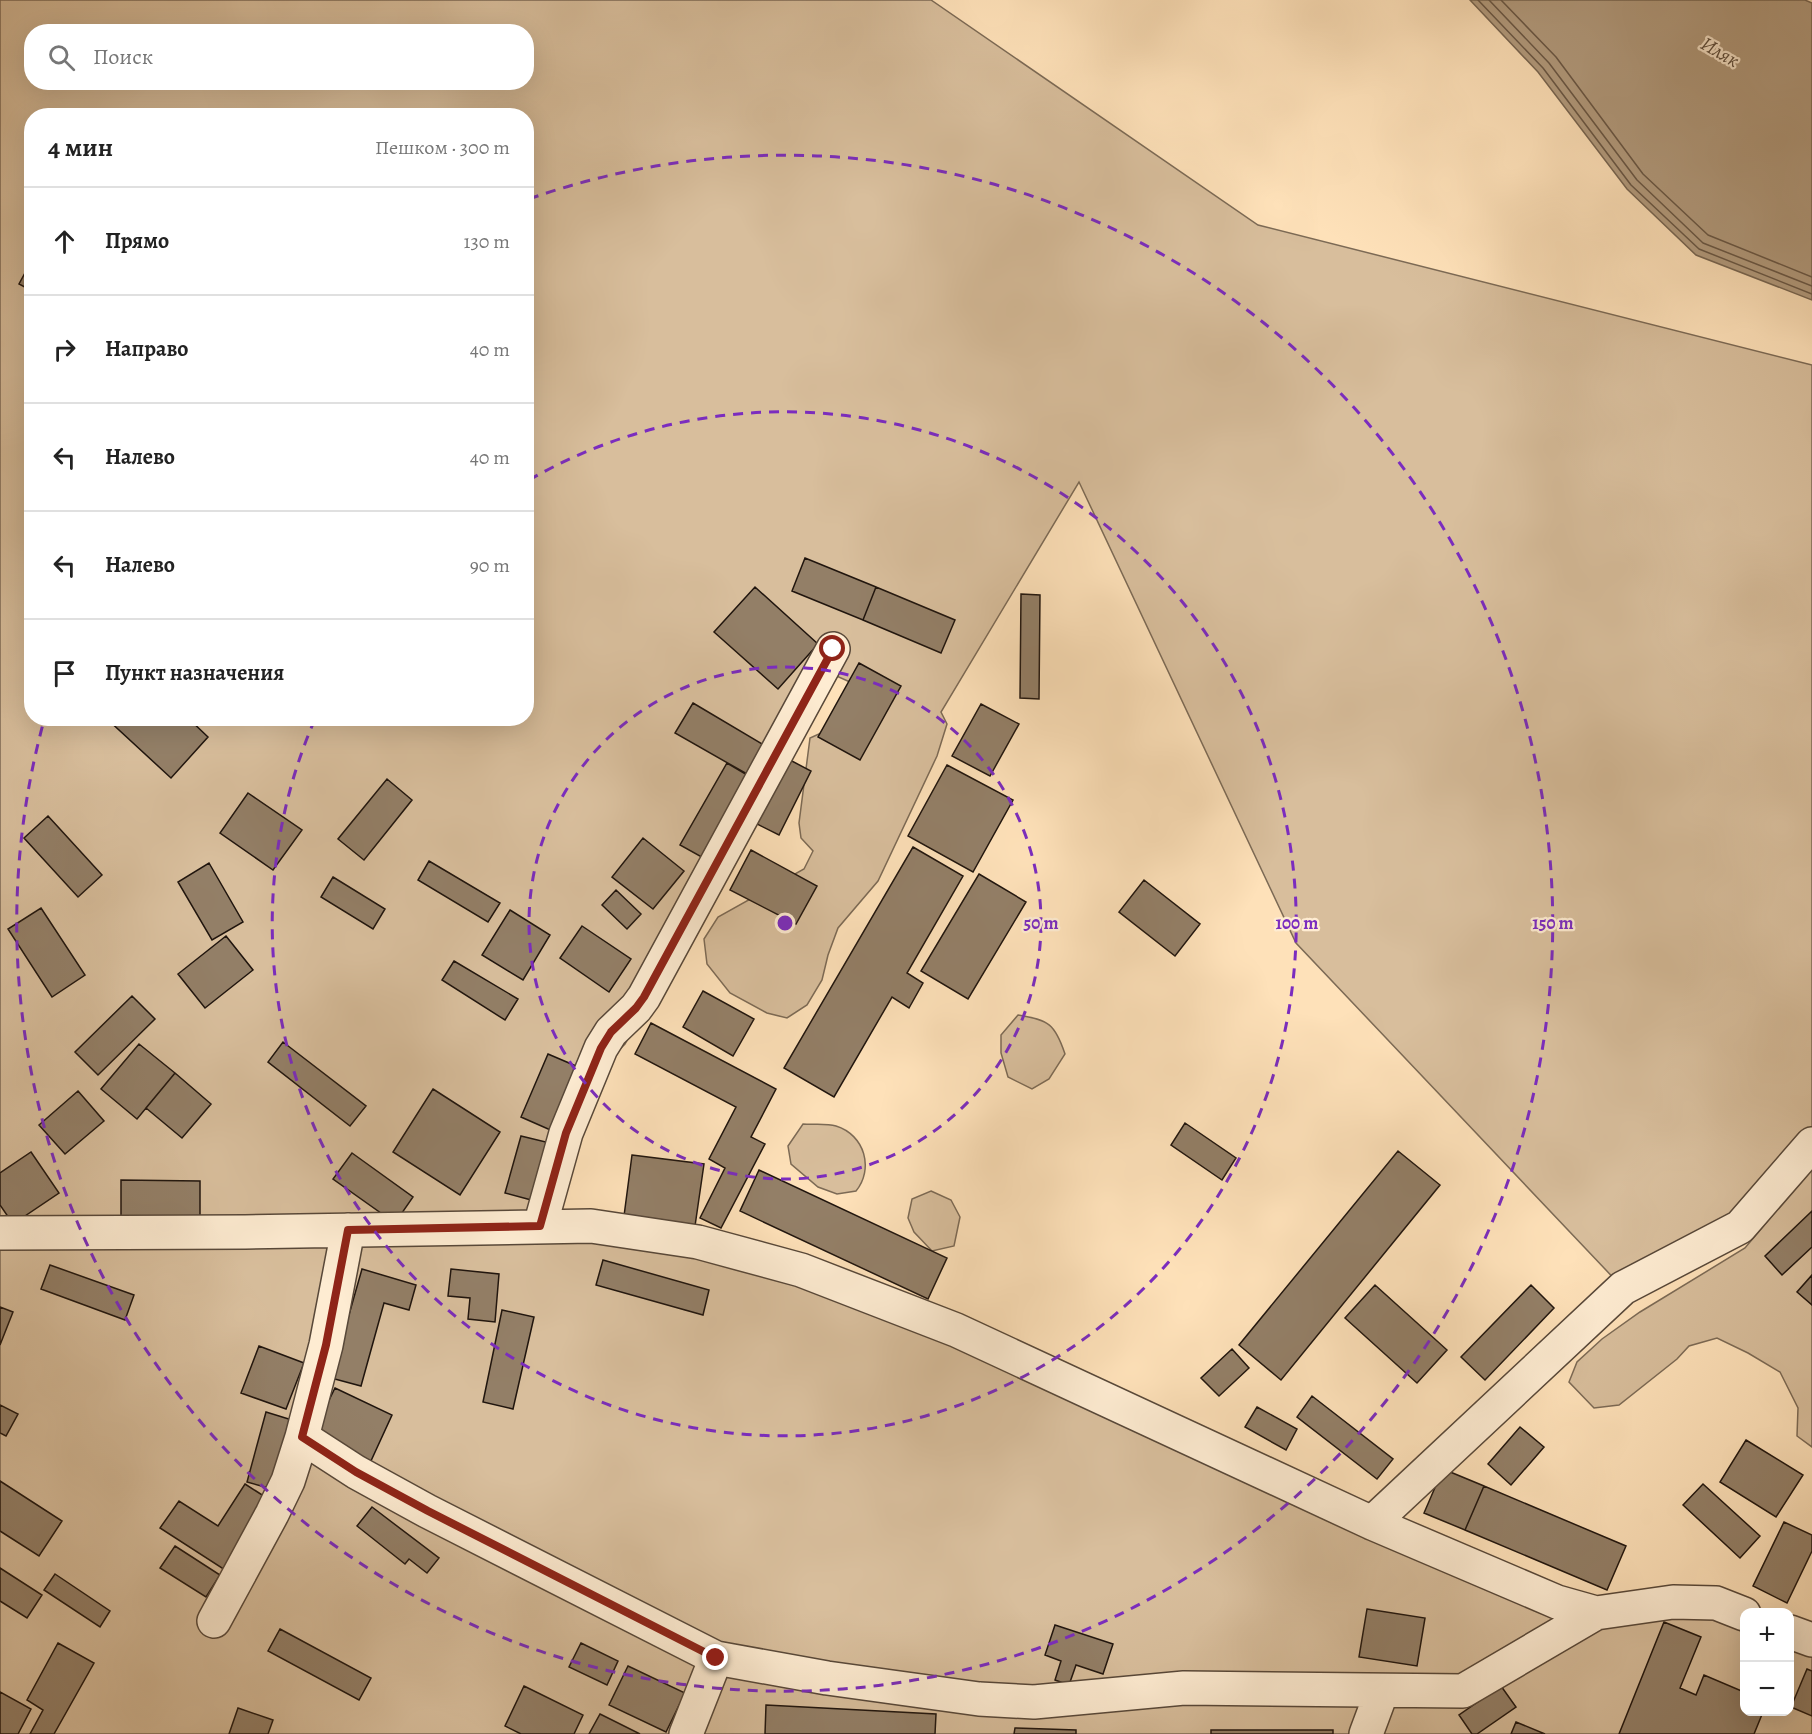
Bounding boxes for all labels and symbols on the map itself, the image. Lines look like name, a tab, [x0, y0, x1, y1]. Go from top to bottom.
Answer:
water label: Иляк	[1696, 30, 1744, 74]
route start	[819, 635, 845, 661]
text: 50 m	[1024, 911, 1058, 935]
text: 100 m	[1276, 911, 1318, 935]
text: 150 m	[1532, 911, 1574, 935]
centre of rings	[775, 913, 795, 933]
route end	[702, 1644, 728, 1670]

